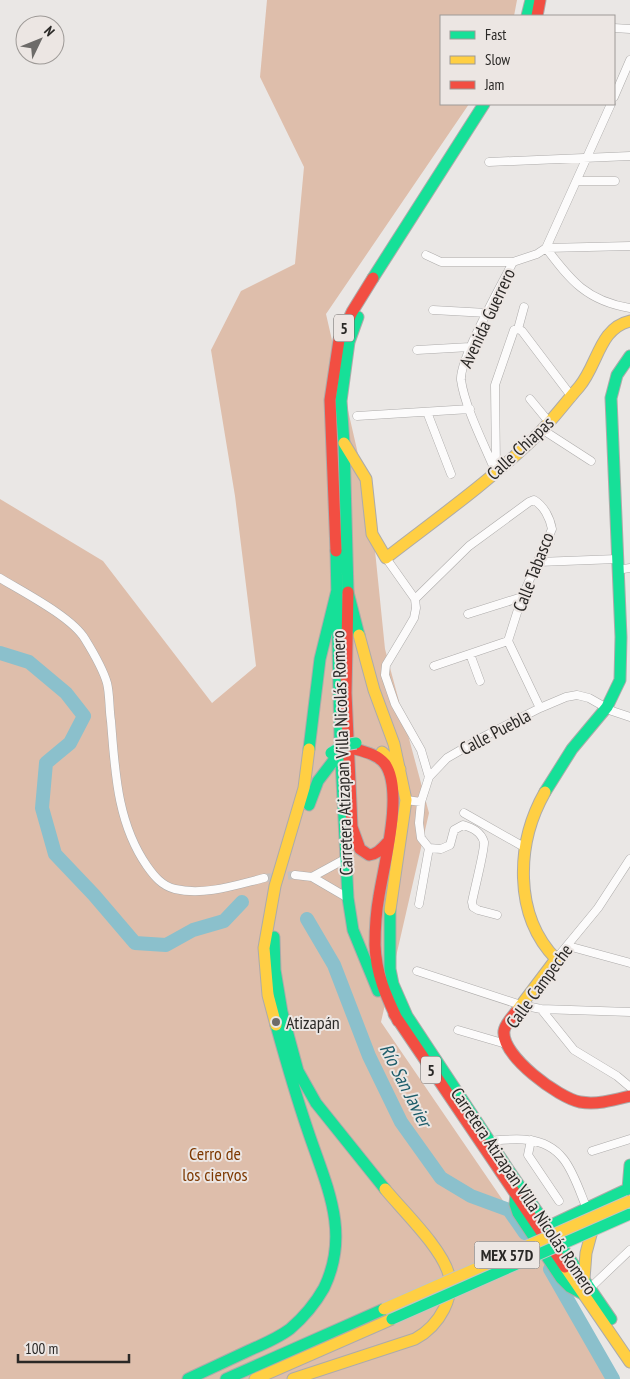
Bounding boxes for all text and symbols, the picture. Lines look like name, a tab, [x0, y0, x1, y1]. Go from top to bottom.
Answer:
north arrow	[15, 15, 65, 65]
legend	[440, 15, 615, 105]
text: N	[40, 22, 59, 40]
text: Fast	[485, 25, 506, 44]
text: Slow	[485, 50, 510, 69]
text: Jam	[484, 75, 504, 94]
street label: Avenida Guerrero	[454, 264, 520, 371]
road number: 5	[334, 314, 354, 342]
street label: Calle Chiapas	[482, 411, 558, 485]
street label: Calle Tabasco	[507, 529, 559, 615]
street label: Carretera Atizapan Villa Nicolás Romero	[326, 630, 358, 876]
street label: Calle Puebla	[456, 704, 534, 760]
street label: Calle Campeche	[501, 939, 577, 1033]
place label: Atizapán	[286, 1011, 340, 1034]
marker: Atizapán	[270, 1016, 282, 1028]
water label: Río San Javier	[375, 1039, 438, 1133]
road number: 5	[421, 1056, 441, 1084]
street label: Carretera Atizapan Villa Nicolás Romero	[446, 1083, 602, 1299]
park label: Cerro de los ciervos	[182, 1142, 248, 1186]
road number: MEX 57D	[474, 1242, 540, 1268]
scale bar	[18, 1332, 129, 1364]
text: 100 m	[25, 1339, 58, 1358]

